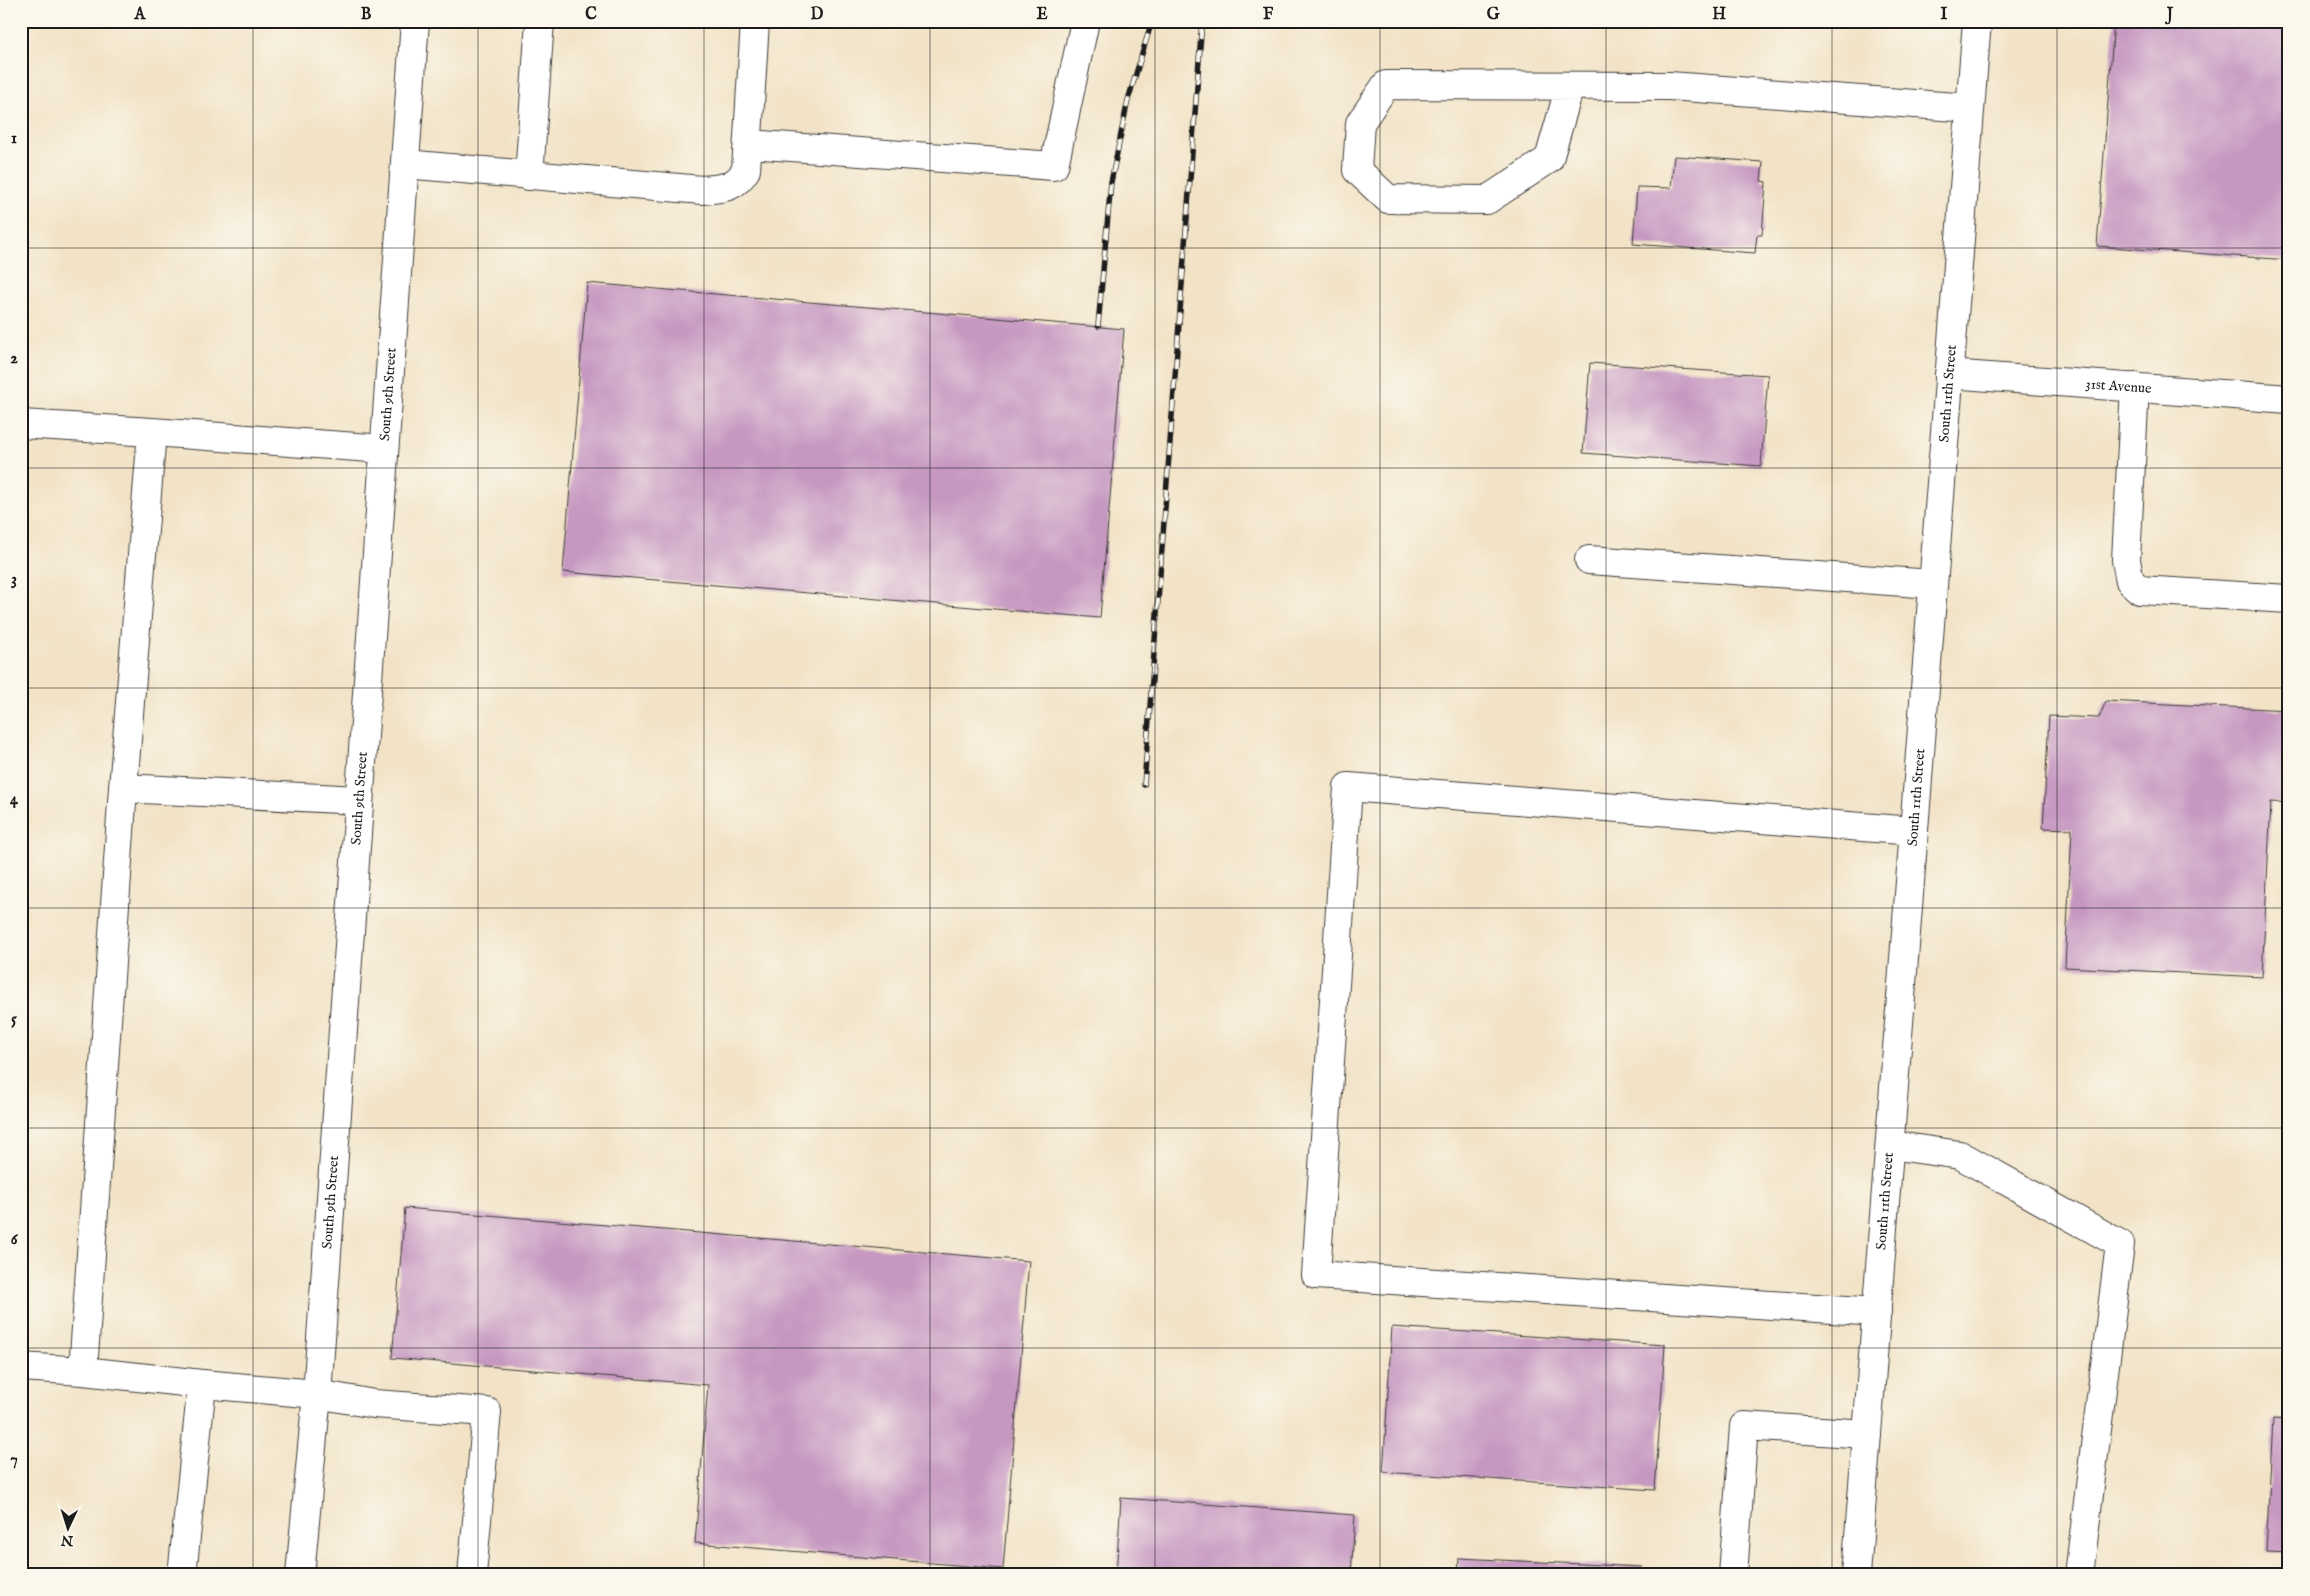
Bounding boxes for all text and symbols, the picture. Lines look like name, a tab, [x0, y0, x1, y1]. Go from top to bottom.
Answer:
text: A	[134, 5, 147, 25]
text: B	[361, 5, 372, 25]
text: C	[585, 5, 597, 25]
text: D	[811, 5, 824, 25]
text: E	[1036, 5, 1048, 25]
text: F	[1263, 5, 1274, 25]
text: G	[1487, 5, 1500, 25]
text: H	[1712, 5, 1726, 25]
text: I	[1941, 5, 1948, 25]
text: J	[2165, 5, 2174, 25]
text: 1	[11, 129, 17, 149]
street label: South 11th Street	[1935, 344, 1961, 443]
street label: South 9th Street	[376, 347, 401, 442]
text: 2	[10, 349, 18, 369]
street label: 31st Avenue	[2085, 375, 2153, 398]
text: 3	[11, 570, 17, 590]
street label: South 11th Street	[1904, 748, 1929, 847]
street label: South 9th Street	[347, 751, 372, 846]
text: 4	[10, 790, 19, 810]
text: 5	[11, 1010, 17, 1030]
street label: South 11th Street	[1872, 1151, 1898, 1251]
street label: South 9th Street	[318, 1155, 343, 1250]
text: 6	[11, 1230, 19, 1250]
text: 7	[10, 1450, 18, 1470]
north arrow	[42, 1504, 92, 1554]
text: N	[60, 1531, 75, 1549]

